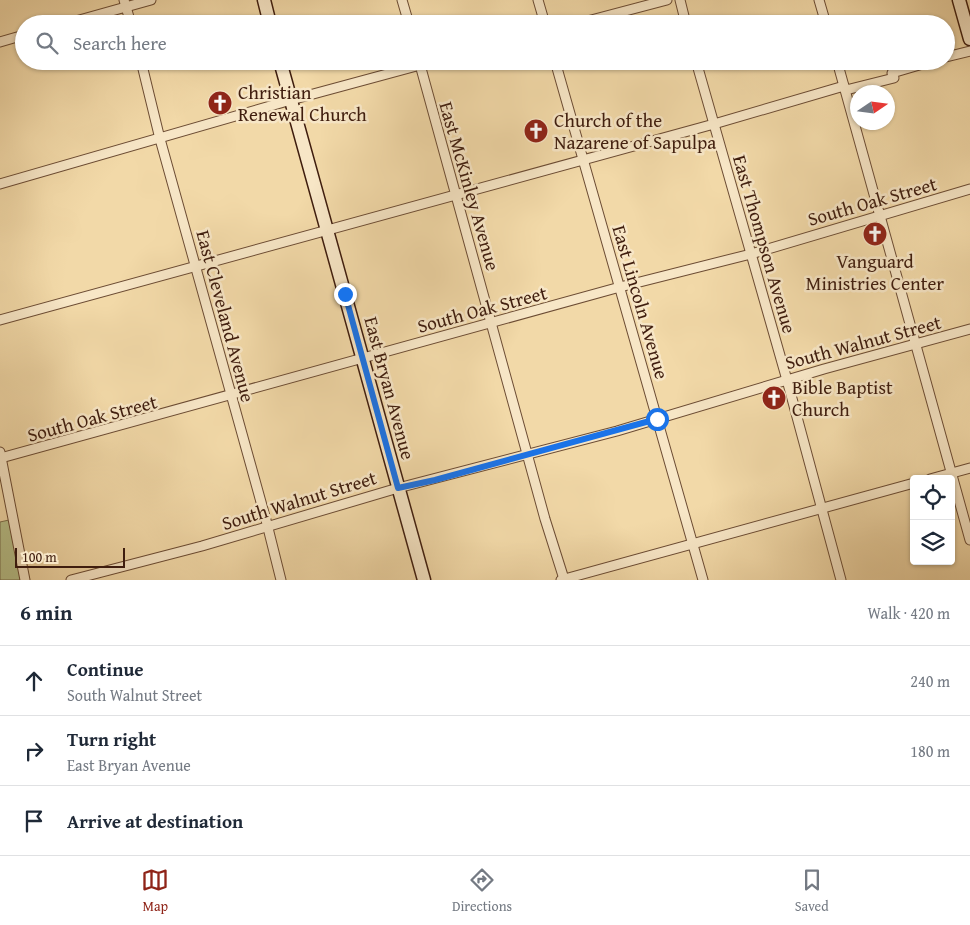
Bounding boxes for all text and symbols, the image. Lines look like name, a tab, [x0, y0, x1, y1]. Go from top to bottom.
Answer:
search box	[15, 15, 955, 70]
icon: search	[33, 29, 61, 57]
text: Search here	[73, 29, 167, 57]
place label: Christian Renewal Church	[238, 78, 367, 128]
north arrow	[850, 85, 895, 130]
church icon: Christian Renewal Church	[207, 90, 233, 116]
street label: East McKinley Avenue	[432, 98, 508, 274]
place label: Church of the Nazarene of Sapulpa	[554, 106, 716, 156]
church icon: Church of the Nazarene of Sapulpa	[523, 118, 549, 144]
street label: East Thompson Avenue	[726, 152, 804, 337]
street label: South Oak Street	[804, 169, 940, 233]
church icon: Vanguard Ministries Center	[862, 221, 888, 247]
street label: East Lincoln Avenue	[606, 222, 676, 382]
street label: East Cleveland Avenue	[190, 227, 262, 405]
place label: Vanguard Ministries Center	[806, 247, 944, 297]
street label: South Oak Street	[414, 278, 550, 340]
route end	[334, 283, 357, 306]
street label: South Walnut Street	[782, 308, 944, 376]
street label: East Bryan Avenue	[357, 313, 423, 463]
place label: Bible Baptist Church	[792, 373, 893, 423]
church icon: Bible Baptist Church	[761, 385, 787, 411]
street label: South Oak Street	[24, 387, 160, 449]
route start	[646, 408, 669, 431]
street label: South Walnut Street	[218, 463, 380, 537]
map controls	[910, 475, 955, 565]
button: locate	[910, 475, 955, 520]
button: layers	[910, 520, 955, 565]
scale bar	[15, 545, 125, 568]
text: 100 m	[22, 547, 57, 567]
text: 6 min	[20, 597, 72, 628]
text: Walk · 420 m	[867, 601, 950, 625]
text: Continue	[67, 655, 144, 683]
icon: ahead	[20, 667, 48, 695]
text: 240 m	[910, 669, 950, 693]
text: South Walnut Street	[67, 683, 202, 707]
text: Turn right	[67, 725, 156, 753]
icon: right	[20, 737, 48, 765]
text: 180 m	[910, 739, 950, 763]
text: East Bryan Avenue	[67, 753, 191, 777]
icon: arrive	[20, 807, 48, 835]
text: Arrive at destination	[67, 807, 243, 835]
tab: Map	[141, 866, 169, 916]
tab: Directions	[452, 866, 512, 916]
tab: Saved	[795, 866, 829, 916]

